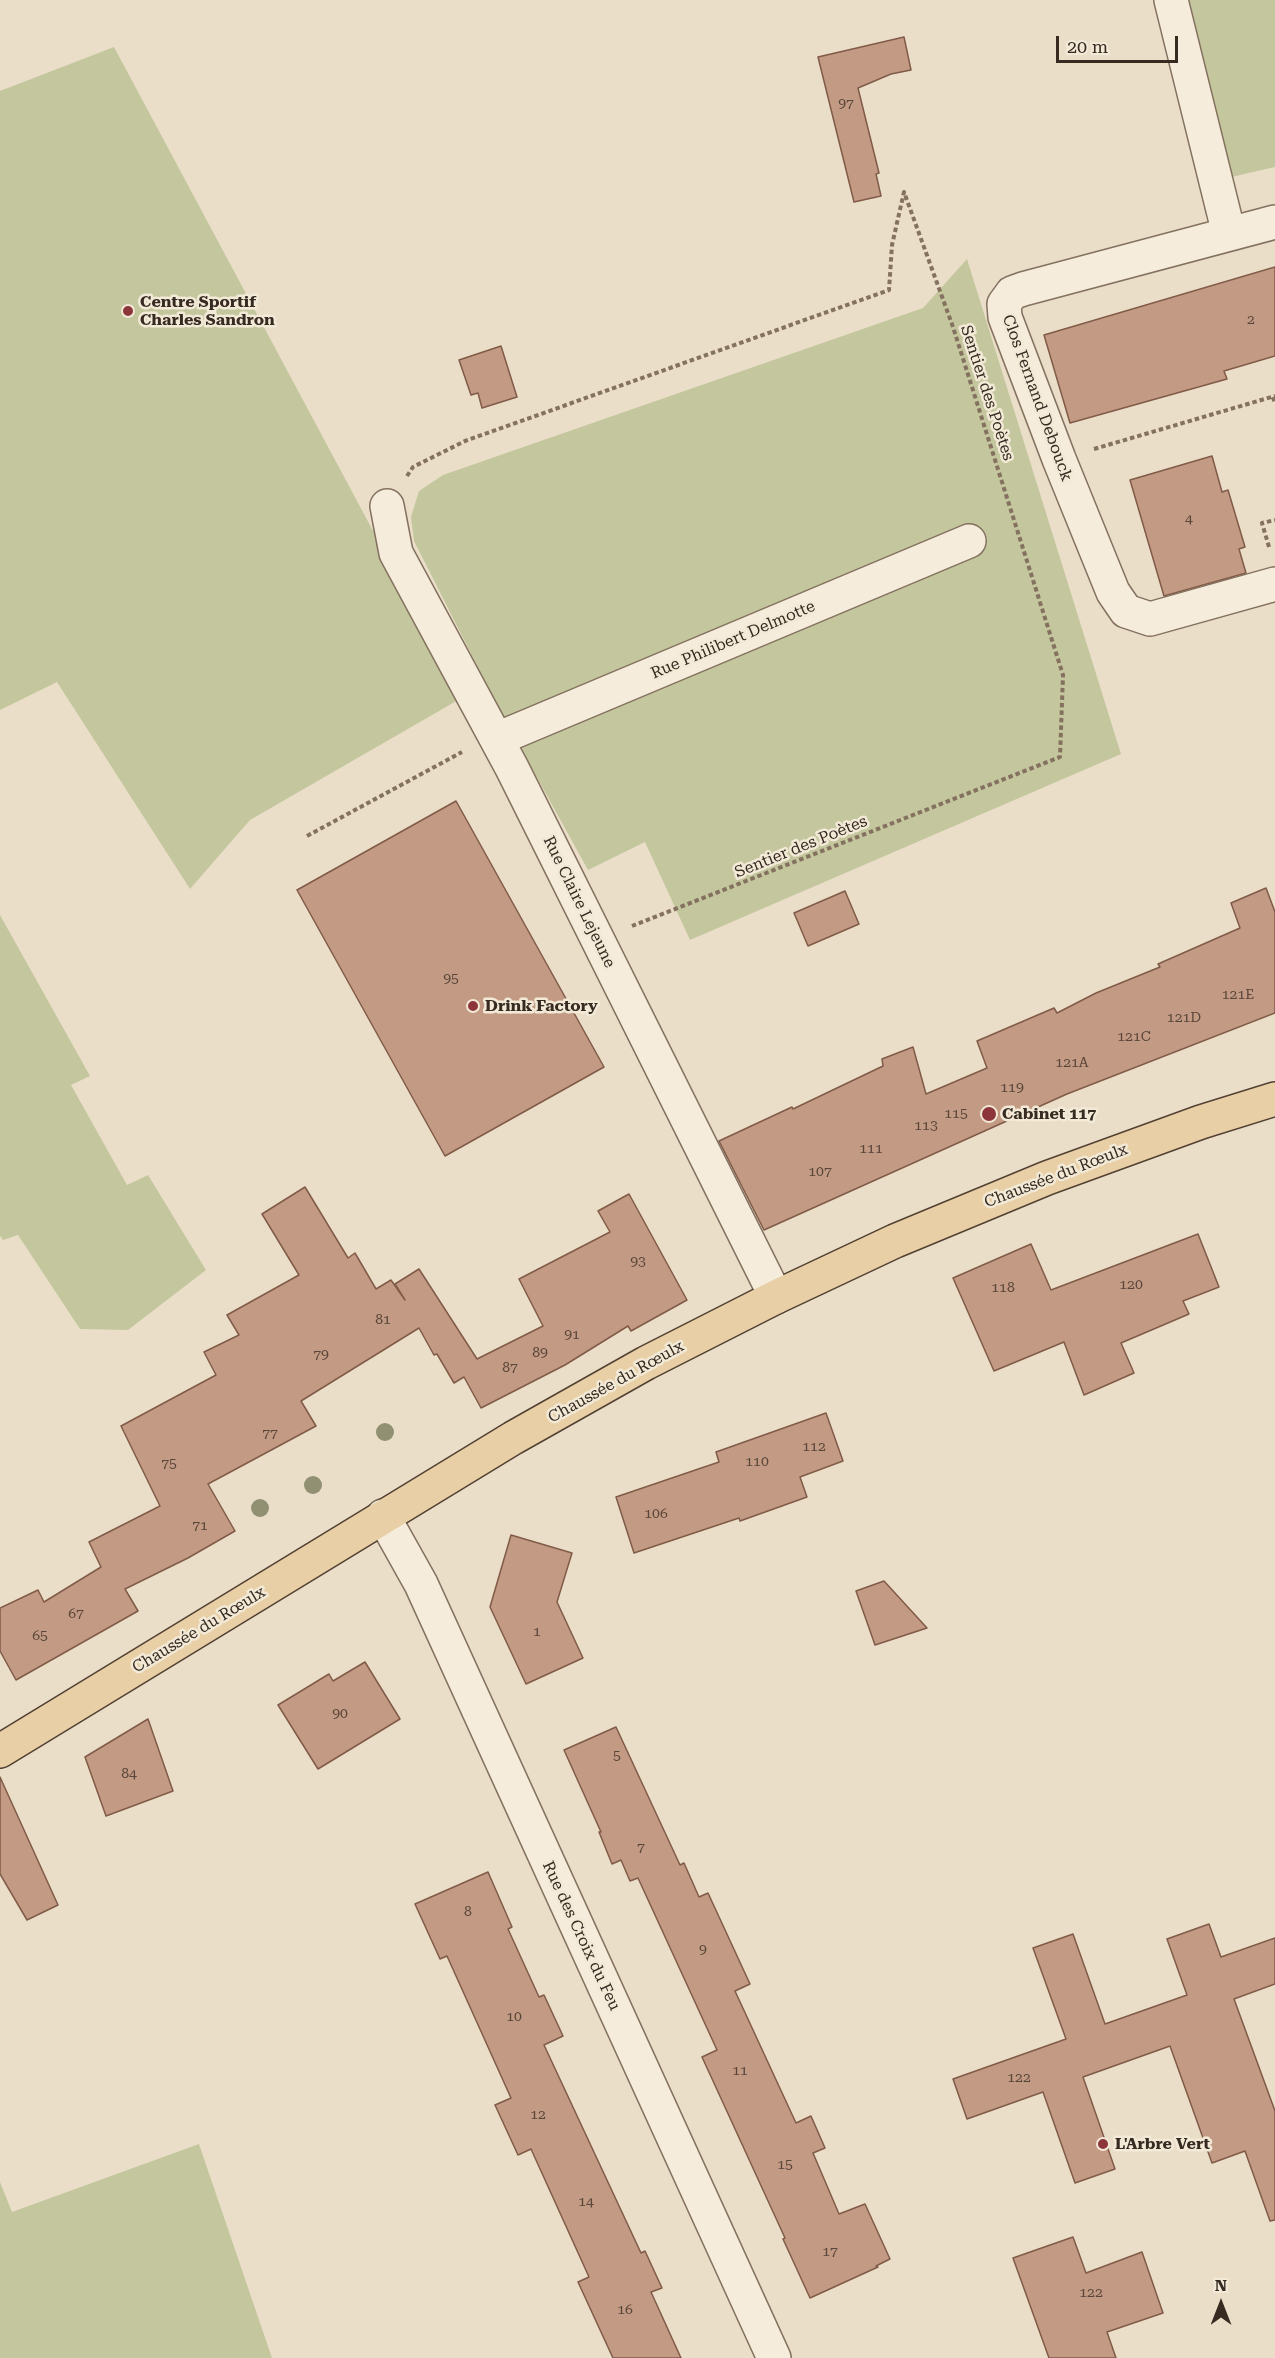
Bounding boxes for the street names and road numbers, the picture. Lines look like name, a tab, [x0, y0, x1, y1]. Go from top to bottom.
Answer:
street label: Clos Fernand Debouck	[998, 312, 1076, 484]
street label: Sentier des Poètes	[956, 323, 1018, 463]
street label: Rue Philibert Delmotte	[648, 597, 818, 683]
street label: Sentier des Poètes	[732, 812, 870, 882]
street label: Rue Claire Lejeune	[539, 833, 619, 971]
street label: Chaussée du Rœulx	[982, 1140, 1130, 1212]
street label: Chaussée du Rœulx	[545, 1337, 687, 1427]
street label: Chaussée du Rœulx	[129, 1583, 269, 1677]
street label: Rue des Croix du Feu	[538, 1858, 624, 2014]

